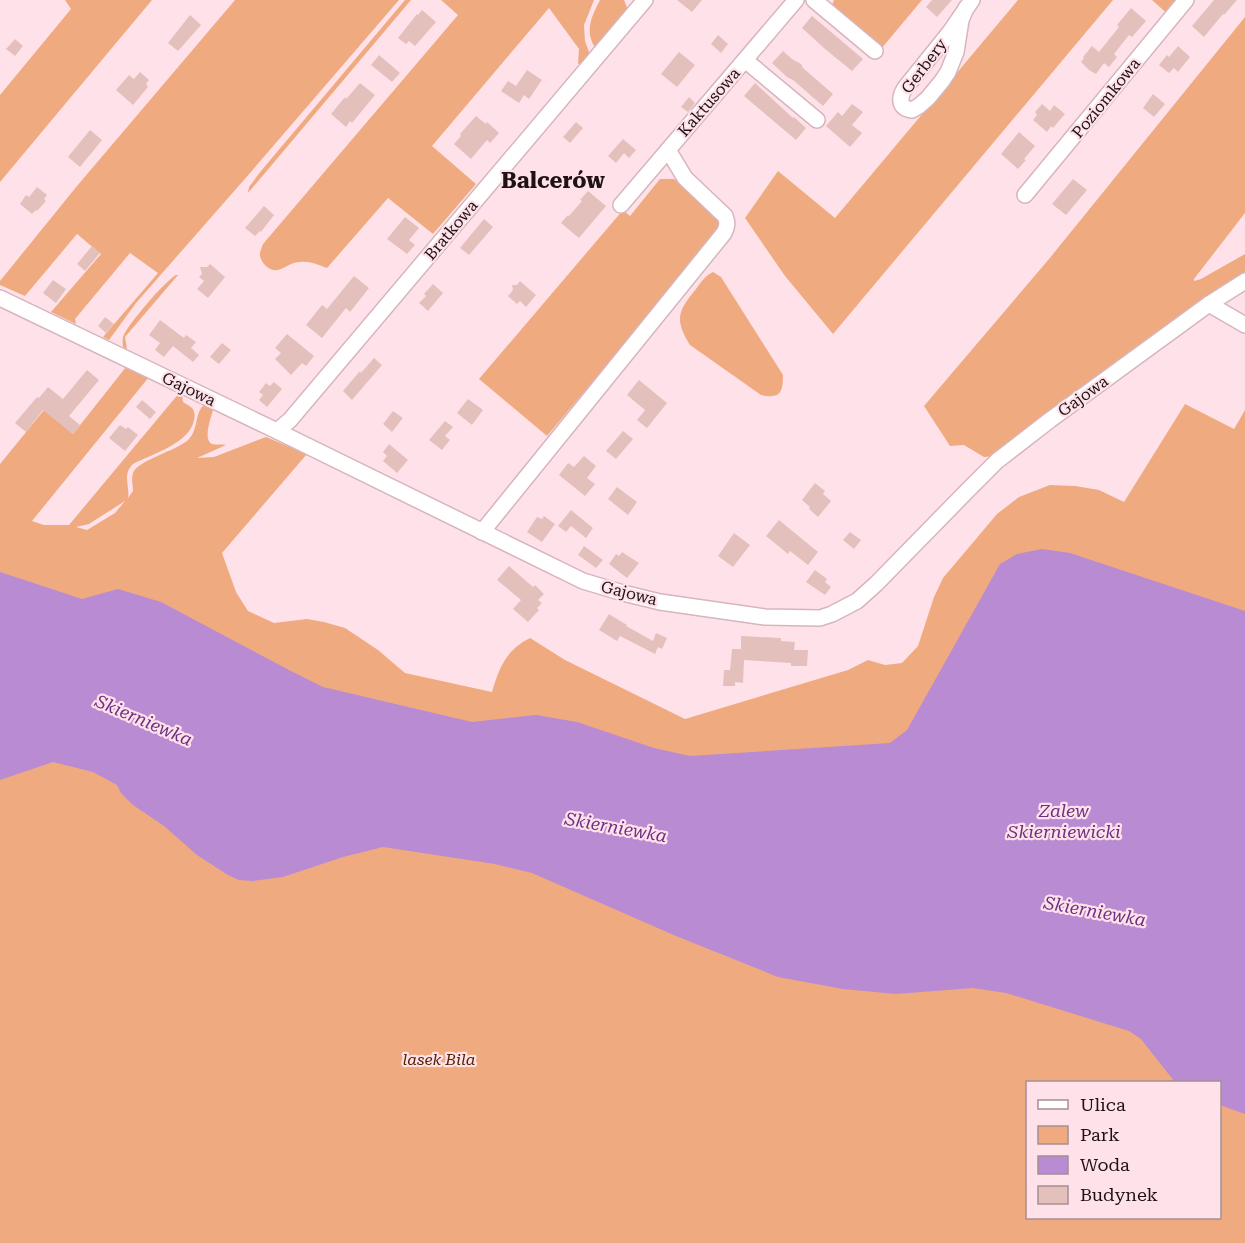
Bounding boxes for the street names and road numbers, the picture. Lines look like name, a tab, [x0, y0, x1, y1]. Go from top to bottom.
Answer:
street label: Gerbery	[897, 34, 951, 97]
street label: Poziomkowa	[1068, 54, 1144, 142]
street label: Kaktusowa	[674, 64, 744, 140]
street label: Bratkowa	[420, 196, 482, 264]
street label: Gajowa	[159, 368, 219, 410]
street label: Gajowa	[1054, 371, 1112, 421]
street label: Gajowa	[599, 577, 659, 609]

